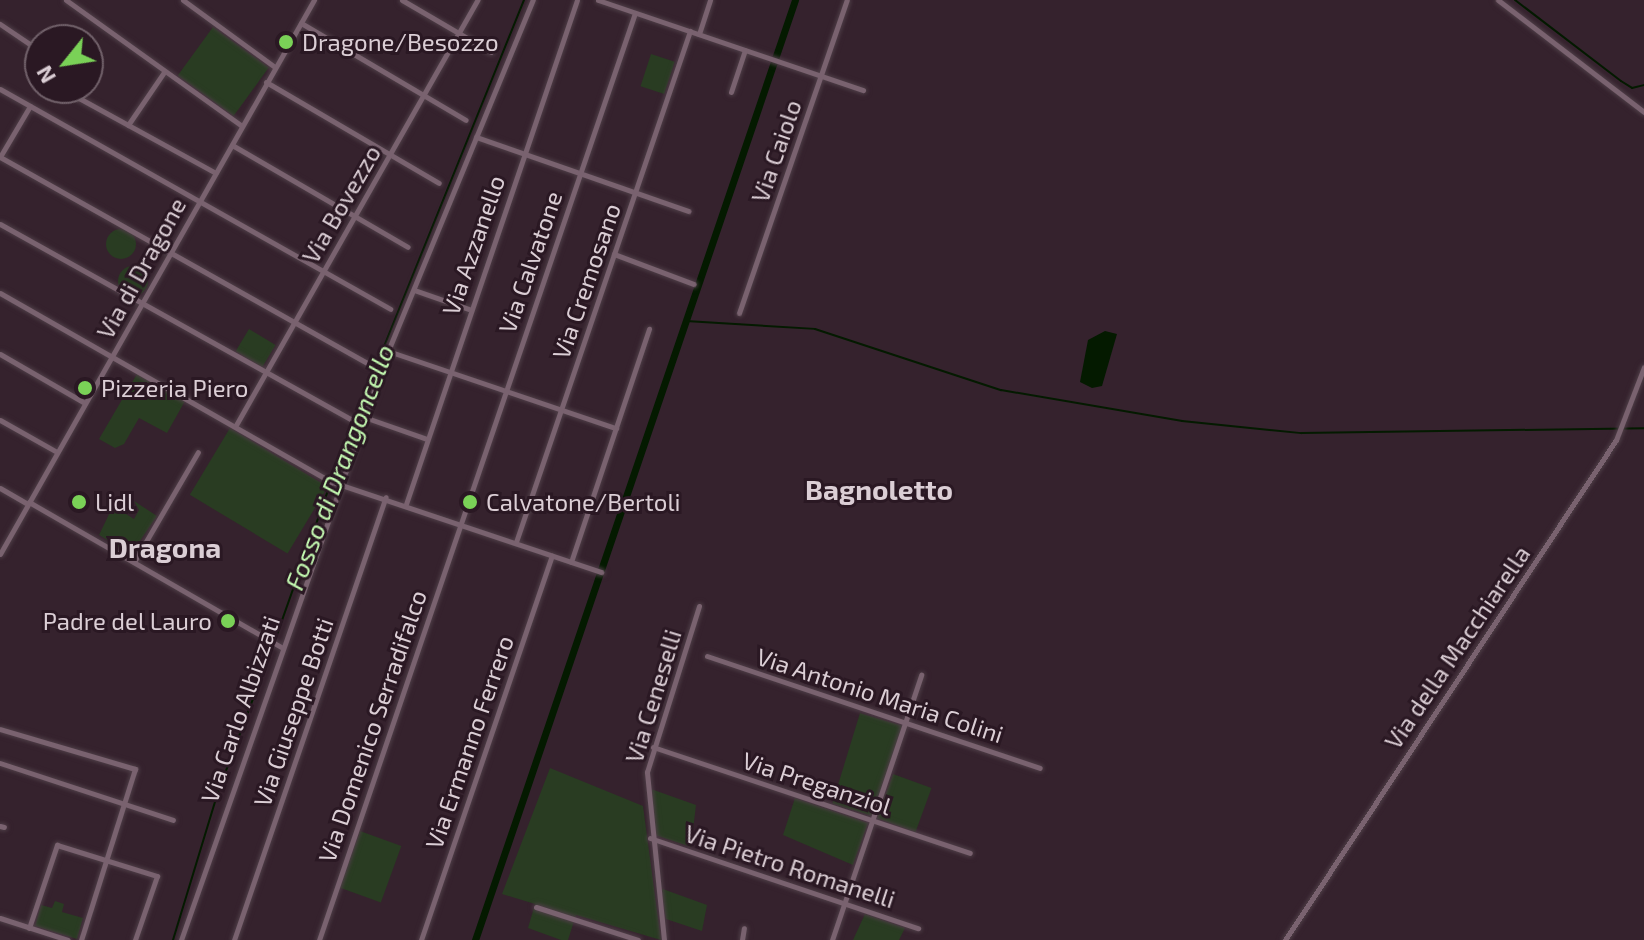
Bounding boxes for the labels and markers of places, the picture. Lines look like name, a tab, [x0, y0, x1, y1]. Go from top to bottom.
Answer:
place label: Dragone/Besozzo	[302, 28, 499, 56]
marker: Dragone/Besozzo	[277, 33, 295, 51]
place label: Pizzeria Piero	[101, 374, 249, 402]
marker: Pizzeria Piero	[76, 379, 94, 397]
place label: Lidl	[95, 488, 134, 516]
place label: Calvatone/Bertoli	[486, 488, 680, 516]
marker: Lidl	[70, 493, 88, 511]
marker: Calvatone/Bertoli	[461, 493, 479, 511]
place label: Padre del Lauro	[42, 607, 212, 635]
marker: Padre del Lauro	[219, 612, 237, 630]

